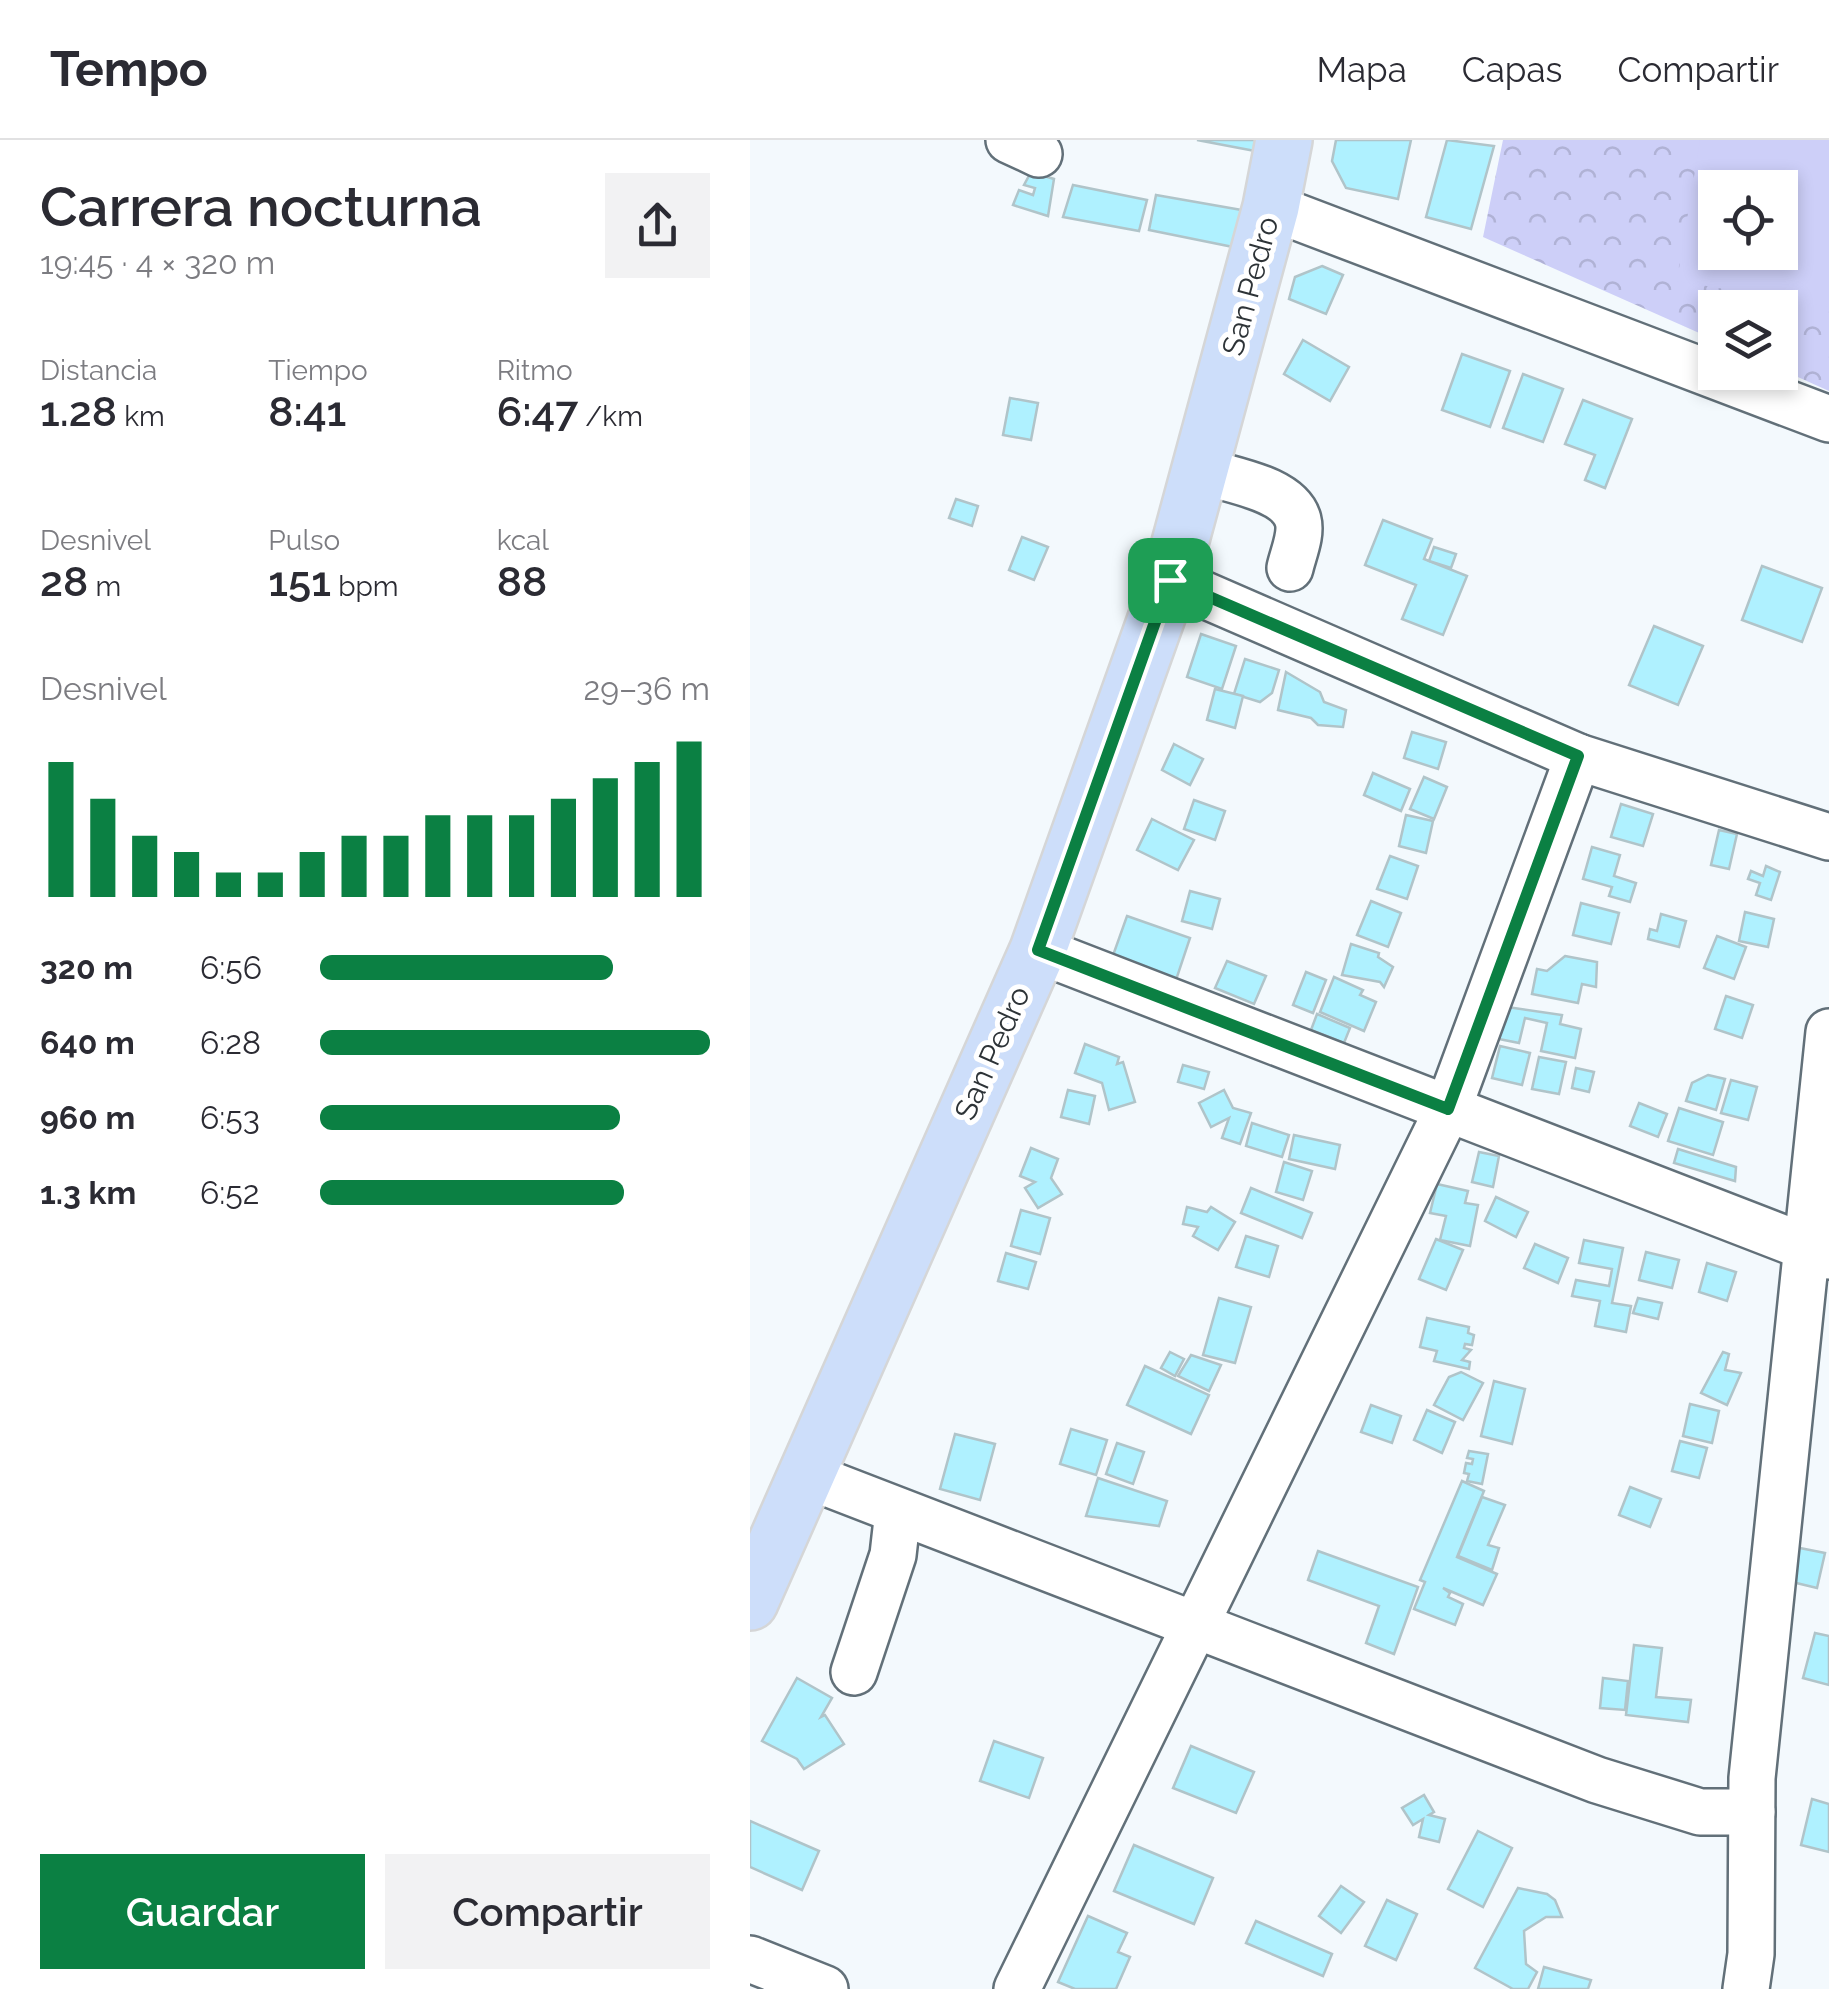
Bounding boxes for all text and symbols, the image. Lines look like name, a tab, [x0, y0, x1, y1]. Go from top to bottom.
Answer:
text: Tempo	[50, 41, 208, 97]
text: Mapa	[1316, 49, 1407, 90]
text: Capas	[1462, 49, 1562, 90]
text: Compartir	[1617, 49, 1779, 90]
map controls	[1698, 170, 1798, 390]
button: locate	[1698, 170, 1798, 270]
button: share	[605, 173, 710, 278]
text: Carrera nocturna	[40, 174, 482, 239]
street label: San Pedro	[1215, 213, 1285, 359]
text: 19:45 · 4 × 320 m	[40, 244, 275, 281]
button: layers	[1698, 290, 1798, 390]
text: Distancia	[40, 354, 157, 387]
text: Tiempo	[268, 354, 368, 387]
text: Ritmo	[497, 354, 573, 387]
text: 1.28	[40, 387, 117, 436]
text: 8:41	[268, 387, 346, 436]
text: 6:47	[497, 387, 578, 436]
text: km	[117, 400, 165, 433]
text: /km	[578, 400, 643, 433]
text: Desnivel	[40, 524, 151, 557]
text: Pulso	[268, 524, 340, 557]
text: kcal	[497, 524, 549, 557]
pin	[1128, 538, 1213, 623]
icon: arrive	[1143, 553, 1198, 608]
text: 28	[40, 557, 88, 606]
text: 151	[268, 557, 331, 606]
text: 88	[497, 557, 547, 606]
text: m	[88, 570, 121, 603]
text: bpm	[331, 570, 398, 603]
text: Desnivel	[40, 670, 167, 707]
text: 29–36 m	[584, 670, 710, 707]
text: 320 m	[40, 949, 133, 986]
text: 6:56	[200, 949, 262, 986]
street label: San Pedro	[947, 981, 1037, 1125]
text: 640 m	[40, 1024, 135, 1061]
text: 6:28	[200, 1024, 261, 1061]
text: 960 m	[40, 1099, 135, 1136]
text: 6:53	[200, 1099, 260, 1136]
text: 1.3 km	[40, 1174, 136, 1211]
text: 6:52	[200, 1174, 259, 1211]
button: Guardar	[40, 1854, 365, 1969]
button: Compartir	[385, 1854, 710, 1969]

